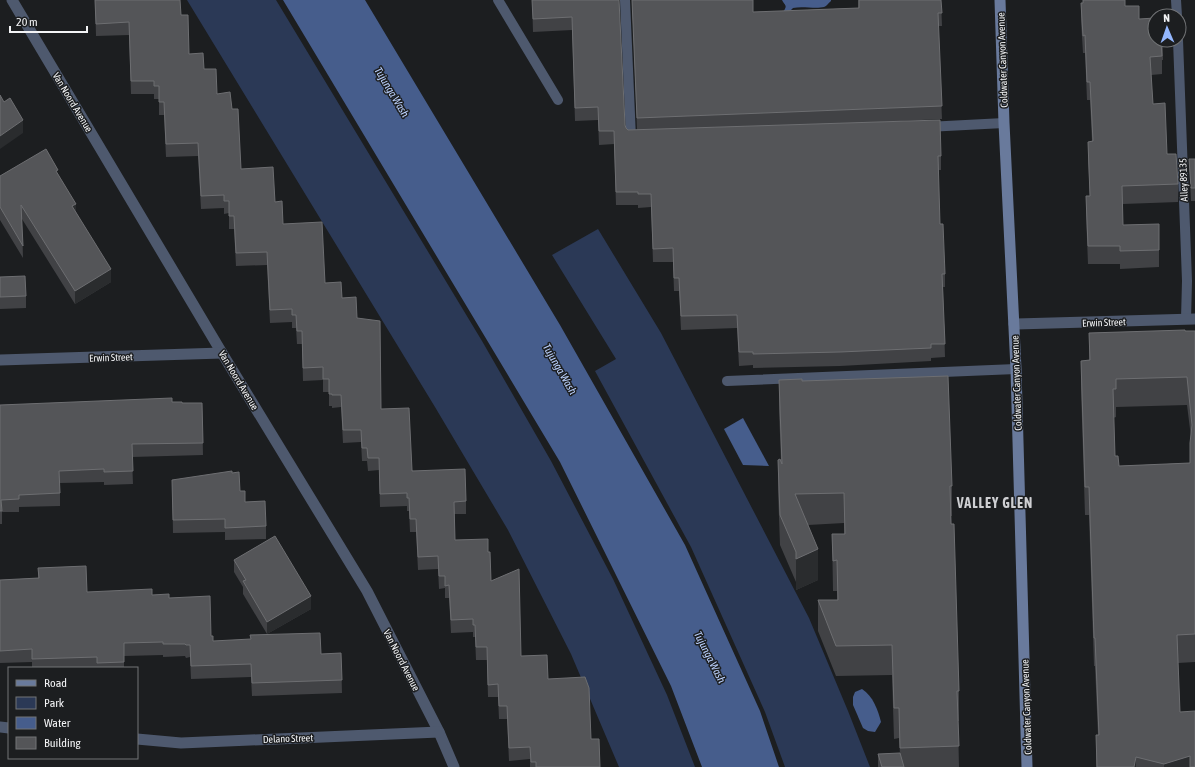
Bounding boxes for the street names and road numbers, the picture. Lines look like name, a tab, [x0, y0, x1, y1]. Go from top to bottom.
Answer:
street label: Coldwater Canyon Avenue	[995, 12, 1010, 108]
street label: Van Noord Avenue	[50, 70, 95, 134]
street label: Alley 89135	[1177, 158, 1190, 202]
street label: Erwin Street	[1082, 316, 1126, 329]
street label: Coldwater Canyon Avenue	[1009, 335, 1024, 431]
street label: Van Noord Avenue	[216, 348, 261, 412]
street label: Erwin Street	[89, 351, 133, 364]
street label: Van Noord Avenue	[381, 628, 422, 693]
street label: Coldwater Canyon Avenue	[1019, 659, 1034, 755]
street label: Delano Street	[263, 732, 313, 745]

